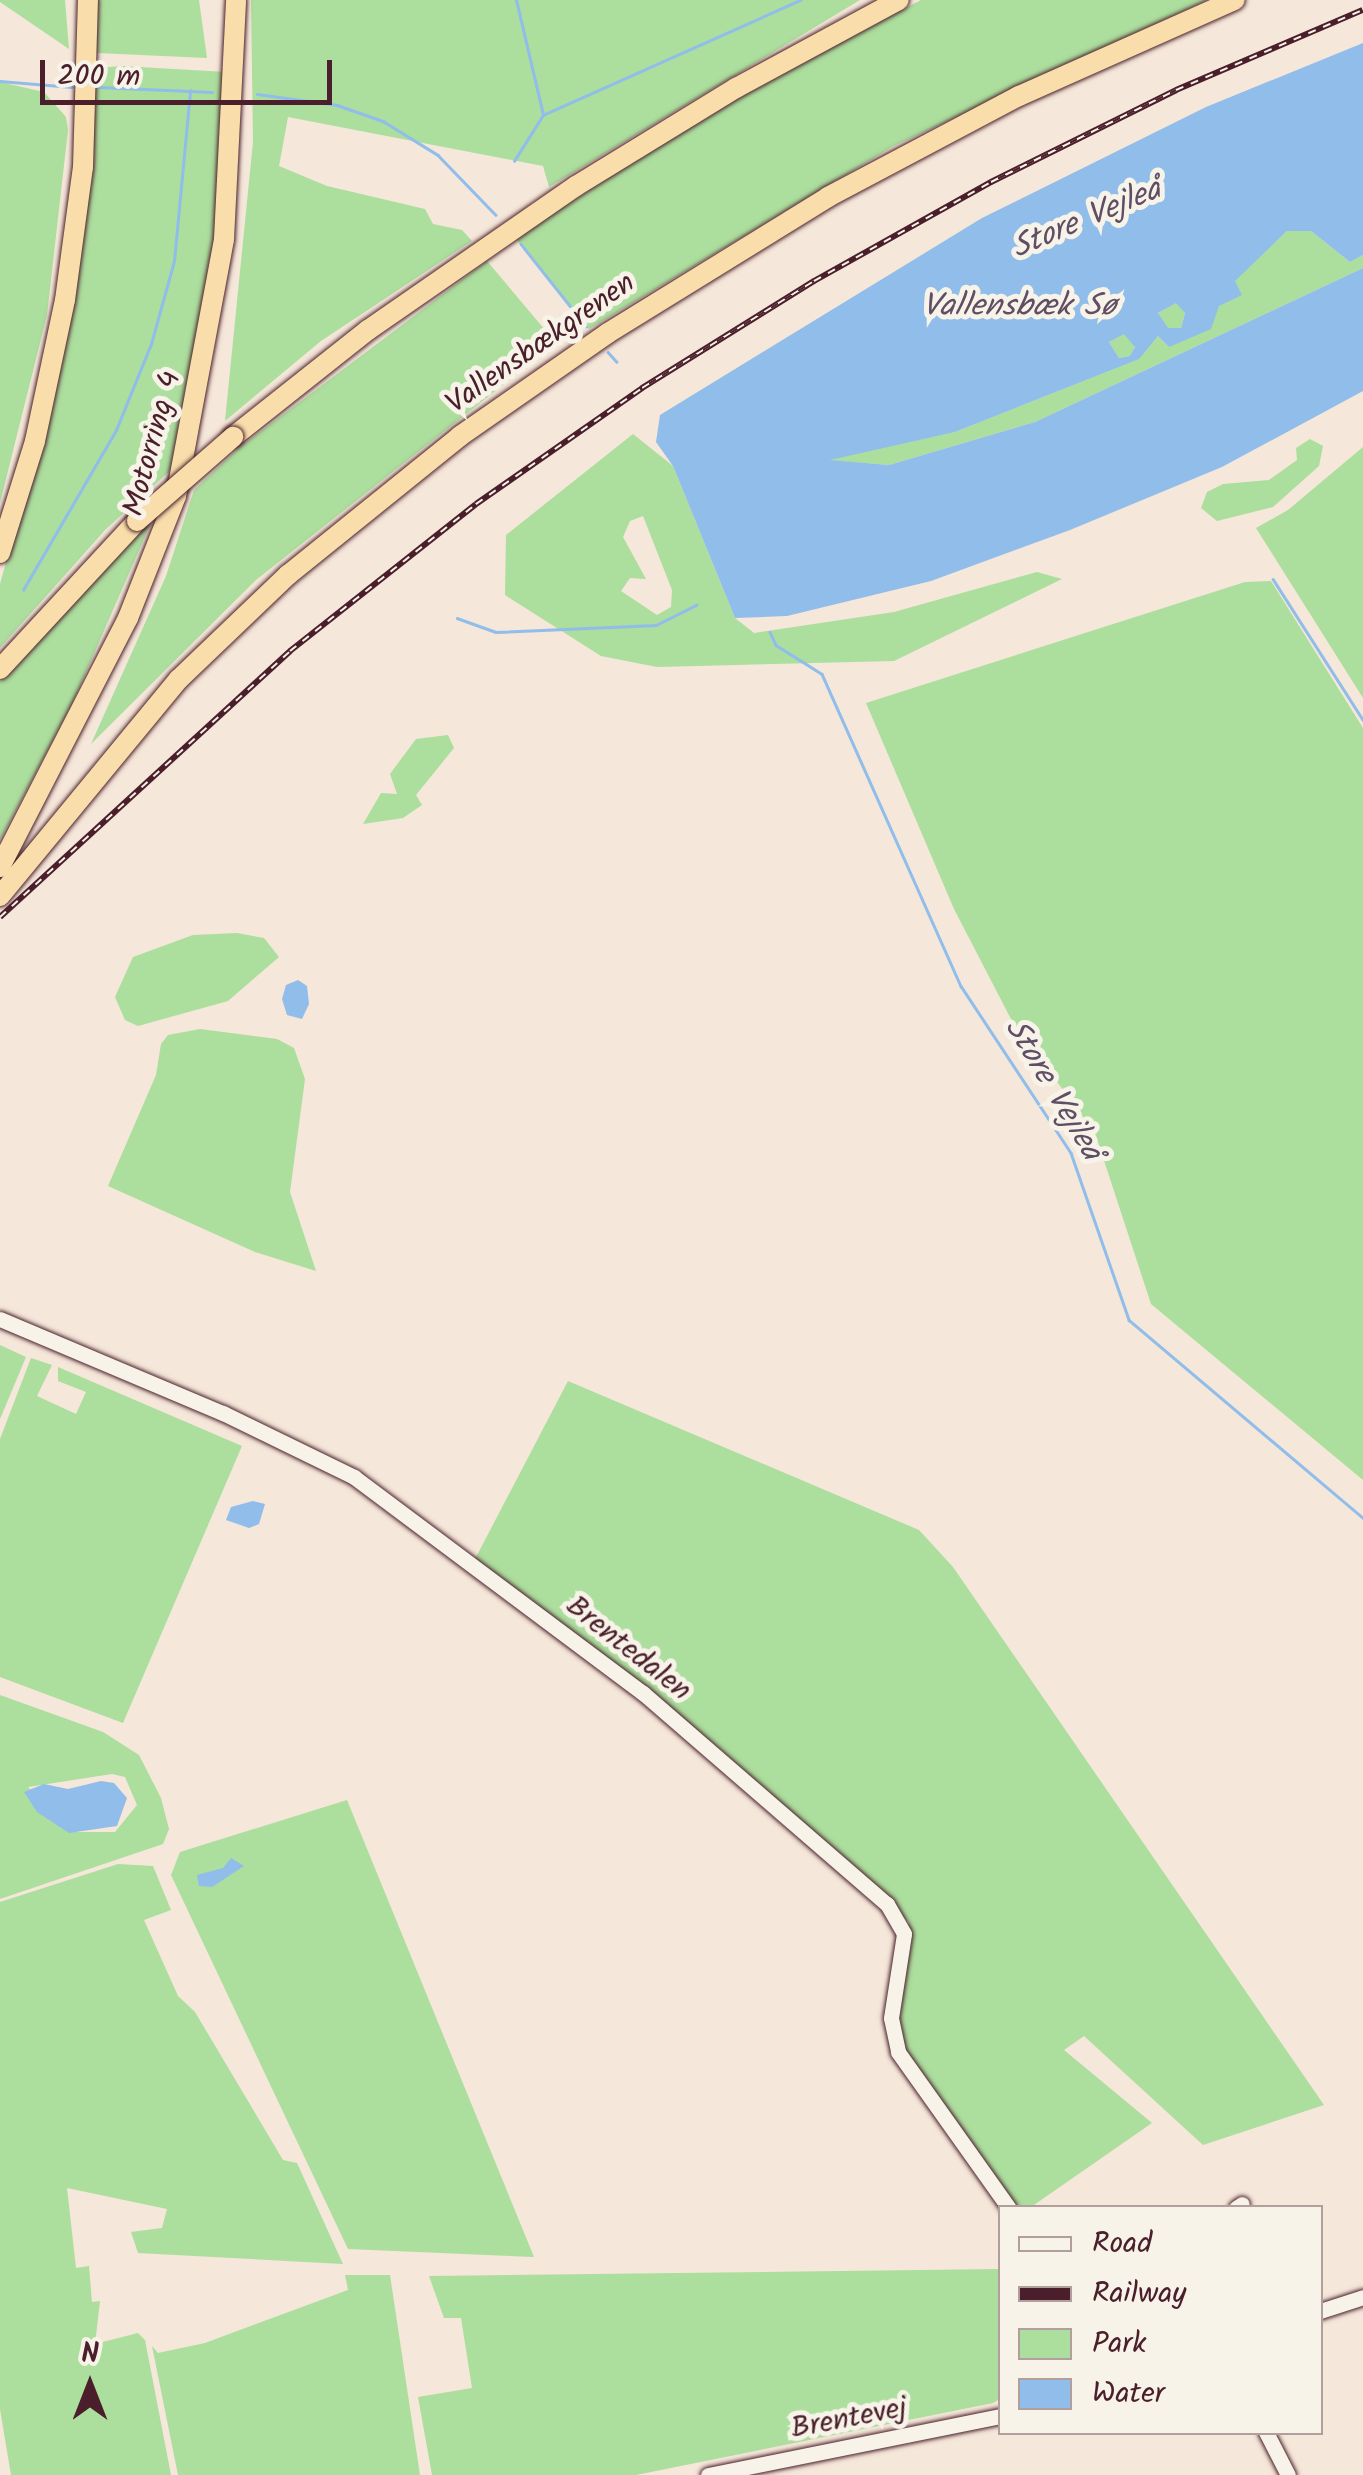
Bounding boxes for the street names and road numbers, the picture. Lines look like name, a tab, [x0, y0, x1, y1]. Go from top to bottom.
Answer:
street label: Vallensbækgrenen	[440, 266, 642, 422]
street label: Motorring 4	[116, 368, 190, 520]
street label: Brentedalen	[558, 1589, 698, 1709]
street label: Brentevej	[788, 2390, 910, 2448]

